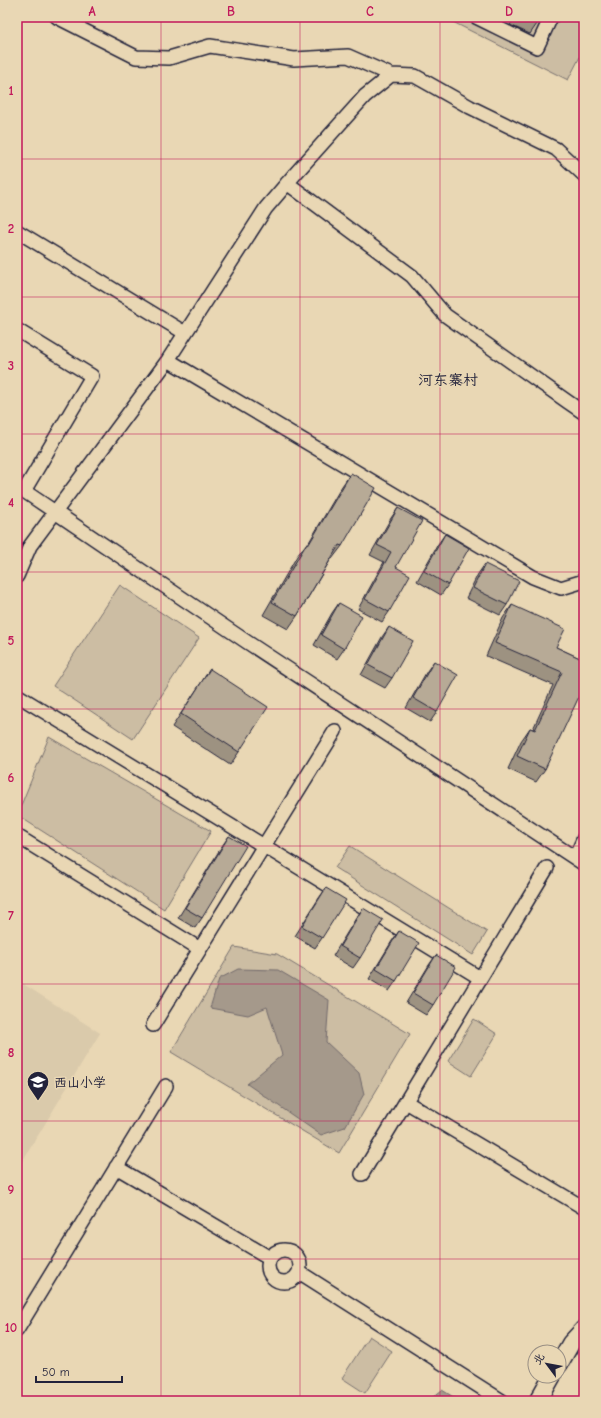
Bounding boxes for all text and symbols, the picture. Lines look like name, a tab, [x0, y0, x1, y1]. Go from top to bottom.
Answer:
text: A	[88, 4, 96, 19]
text: B	[227, 4, 235, 19]
text: C	[366, 4, 374, 19]
text: D	[505, 4, 513, 19]
text: 1	[8, 83, 14, 98]
text: 2	[8, 221, 14, 236]
text: 3	[8, 358, 14, 373]
district label: 河东寨村	[418, 371, 478, 389]
text: 4	[8, 495, 14, 510]
text: 5	[8, 633, 15, 648]
text: 6	[8, 770, 15, 785]
text: 7	[8, 908, 14, 923]
text: 8	[8, 1045, 14, 1060]
school or university icon: 西山小学	[25, 1069, 51, 1102]
place label: 西山小学	[54, 1075, 106, 1090]
text: 9	[8, 1182, 15, 1197]
text: 10	[5, 1320, 17, 1335]
north arrow	[527, 1344, 567, 1384]
text: 北	[531, 1351, 547, 1367]
scale bar	[36, 1358, 122, 1384]
text: 50 m	[42, 1365, 70, 1379]

